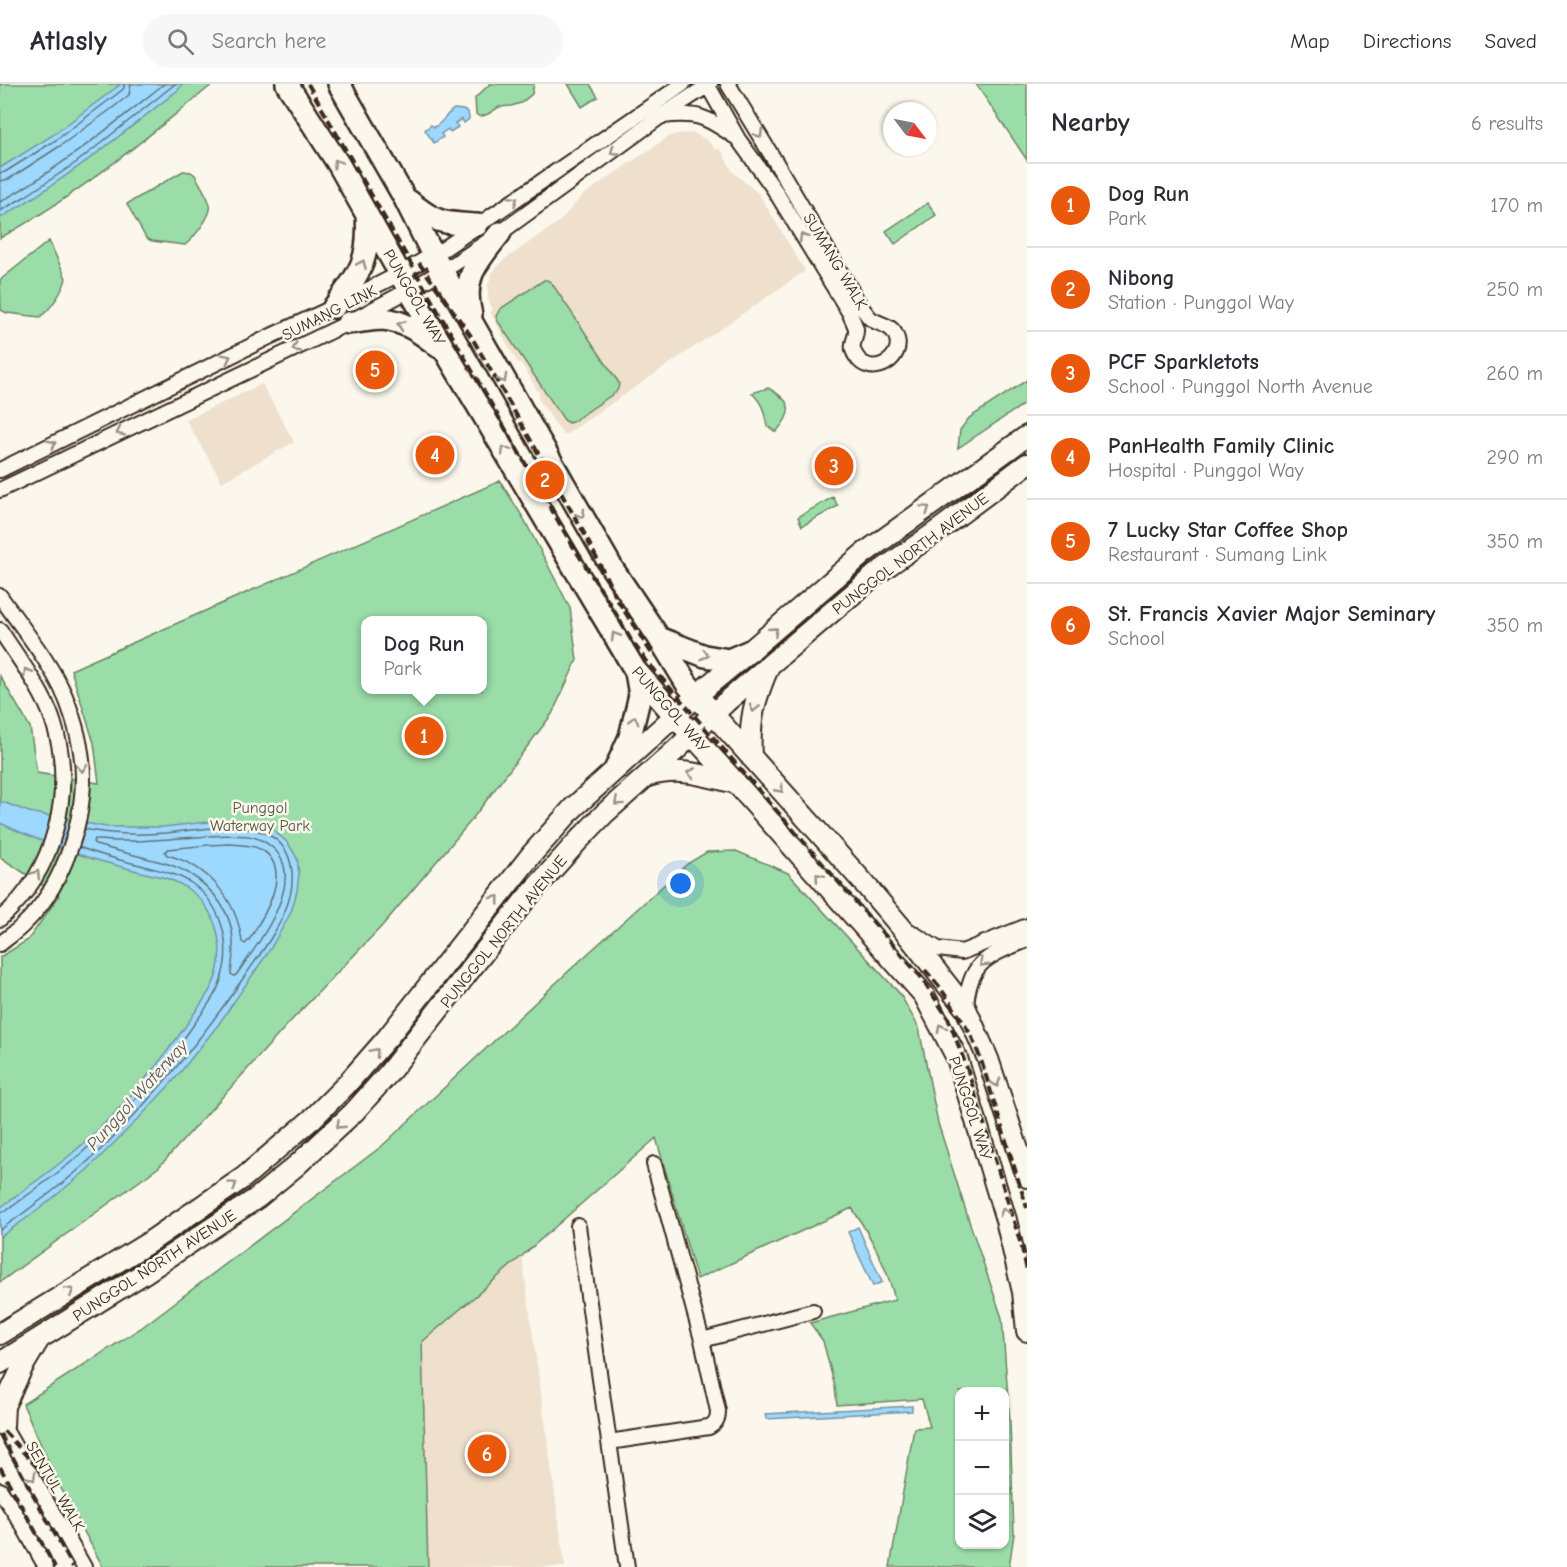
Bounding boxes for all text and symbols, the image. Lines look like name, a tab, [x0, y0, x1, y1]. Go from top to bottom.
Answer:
search box	[143, 14, 563, 68]
text: Atlasly	[30, 25, 107, 57]
icon: search	[164, 25, 197, 58]
text: Search here	[212, 28, 326, 54]
text: Map	[1290, 29, 1330, 53]
text: Directions	[1363, 29, 1452, 53]
text: Saved	[1485, 29, 1537, 53]
north arrow	[883, 102, 937, 156]
text: Nearby	[1051, 108, 1130, 138]
text: 6 results	[1471, 112, 1543, 135]
one-way arrow	[751, 128, 763, 138]
one-way arrow	[609, 143, 620, 154]
one-way arrow	[333, 159, 345, 169]
text: Dog Run	[1108, 181, 1189, 207]
text: 1	[1067, 194, 1074, 217]
text: 170 m	[1490, 194, 1543, 217]
one-way arrow	[507, 196, 518, 207]
text: Park	[1108, 207, 1146, 230]
street label: SUMANG WALK	[799, 210, 871, 313]
one-way arrow	[799, 233, 811, 243]
street label: PUNGGOL WAY	[379, 246, 449, 349]
one-way arrow	[354, 259, 366, 270]
text: Nibong	[1108, 265, 1175, 291]
text: 2	[1066, 278, 1075, 301]
text: 250 m	[1486, 278, 1543, 301]
street label: SUMANG LINK	[279, 281, 380, 344]
text: Station · Punggol Way	[1108, 291, 1294, 314]
one-way arrow	[397, 319, 407, 332]
one-way arrow	[291, 341, 302, 353]
pin: 5	[356, 348, 394, 392]
text: PCF Sparkletots	[1108, 349, 1259, 375]
one-way arrow	[221, 353, 232, 365]
text: 3	[1066, 362, 1075, 385]
text: 260 m	[1486, 362, 1543, 385]
one-way arrow	[496, 373, 508, 383]
text: School · Punggol North Avenue	[1108, 375, 1373, 398]
one-way arrow	[115, 425, 126, 437]
pin: 4	[416, 432, 454, 478]
text: PanHealth Family Clinic	[1108, 433, 1334, 459]
one-way arrow	[46, 440, 57, 451]
pin: 3	[814, 444, 854, 488]
one-way arrow	[500, 446, 512, 456]
text: 4	[1066, 446, 1075, 469]
text: 290 m	[1487, 446, 1543, 469]
pin: 2	[526, 458, 564, 502]
text: Hospital · Punggol Way	[1108, 459, 1304, 482]
street label: PUNGGOL NORTH AVENUE	[829, 489, 992, 618]
one-way arrow	[920, 505, 931, 516]
one-way arrow	[574, 508, 585, 518]
text: 7 Lucky Star Coffee Shop	[1108, 517, 1348, 543]
text: 5	[1065, 530, 1076, 553]
text: 350 m	[1487, 530, 1543, 553]
text: Restaurant · Sumang Link	[1108, 543, 1327, 566]
text: St. Francis Xavier Major Seminary	[1108, 601, 1435, 627]
text: 6	[1065, 614, 1076, 637]
text: 350 m	[1487, 614, 1543, 637]
popup	[361, 616, 487, 694]
one-way arrow	[767, 627, 778, 638]
text: School	[1108, 627, 1165, 650]
text: Dog Run	[383, 631, 465, 657]
one-way arrow	[611, 632, 623, 642]
one-way arrow	[699, 648, 709, 660]
text: Park	[383, 657, 422, 680]
street label: PUNGGOL WAY	[628, 663, 713, 757]
one-way arrow	[22, 668, 34, 678]
one-way arrow	[748, 703, 761, 713]
pin: 1	[404, 714, 444, 758]
one-way arrow	[627, 715, 639, 726]
one-way arrow	[75, 764, 88, 773]
one-way arrow	[686, 768, 696, 780]
one-way arrow	[773, 782, 784, 793]
one-way arrow	[614, 795, 624, 806]
park label: Punggol Waterway Park	[210, 799, 310, 835]
street label: PUNGGOL NORTH AVENUE	[437, 852, 571, 1011]
your location	[666, 869, 695, 898]
one-way arrow	[29, 870, 41, 880]
one-way arrow	[815, 873, 826, 883]
one-way arrow	[488, 894, 499, 905]
one-way arrow	[979, 956, 990, 967]
one-way arrow	[937, 1023, 948, 1034]
water label: Punggol Waterway	[82, 1035, 193, 1155]
one-way arrow	[368, 1048, 379, 1059]
street label: PUNGGOL WAY	[945, 1054, 995, 1163]
one-way arrow	[989, 1077, 1001, 1088]
one-way arrow	[337, 1118, 347, 1129]
one-way arrow	[227, 1180, 237, 1192]
street label: PUNGGOL NORTH AVENUE	[70, 1206, 240, 1325]
one-way arrow	[999, 1207, 1011, 1218]
one-way arrow	[64, 1286, 74, 1298]
map controls	[955, 1387, 1009, 1549]
button: +	[955, 1387, 1009, 1441]
pin: 6	[468, 1432, 506, 1476]
street label: SENTUL WALK	[22, 1438, 88, 1535]
button: −	[955, 1441, 1009, 1495]
one-way arrow	[25, 1470, 36, 1481]
button: layers	[955, 1495, 1009, 1549]

